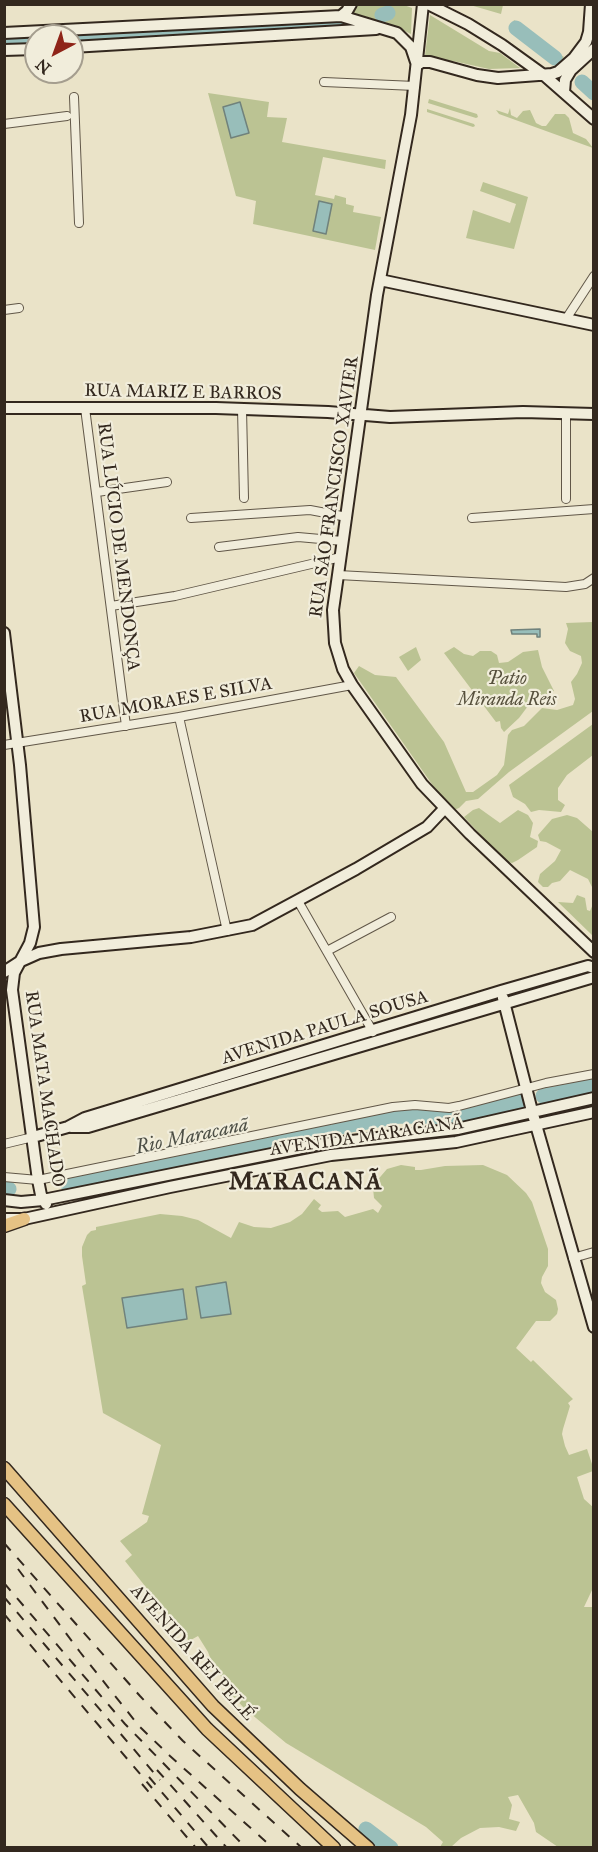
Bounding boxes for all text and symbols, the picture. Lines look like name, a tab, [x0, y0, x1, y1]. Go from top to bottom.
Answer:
north arrow	[24, 24, 84, 84]
text: N	[32, 55, 55, 78]
street label: RUA SÃO FRANCISCO XAVIER	[306, 355, 364, 619]
street label: RUA MARIZ E BARROS	[84, 380, 282, 406]
street label: RUA LÚCIO DE MENDONÇA	[92, 421, 144, 673]
park label: Patio Miranda Reis	[457, 669, 557, 712]
street label: RUA MORAES E SILVA	[78, 673, 274, 729]
street label: AVENIDA PAULA SOUSA	[219, 986, 431, 1070]
street label: RUA MATA MACHADO	[20, 989, 68, 1189]
water label: Rio Maracanã	[134, 1113, 250, 1161]
street label: AVENIDA MARACANÃ	[269, 1113, 465, 1161]
district label: MARACANÃ	[229, 1169, 383, 1197]
street label: AVENIDA REI PELÉ	[125, 1581, 259, 1725]

